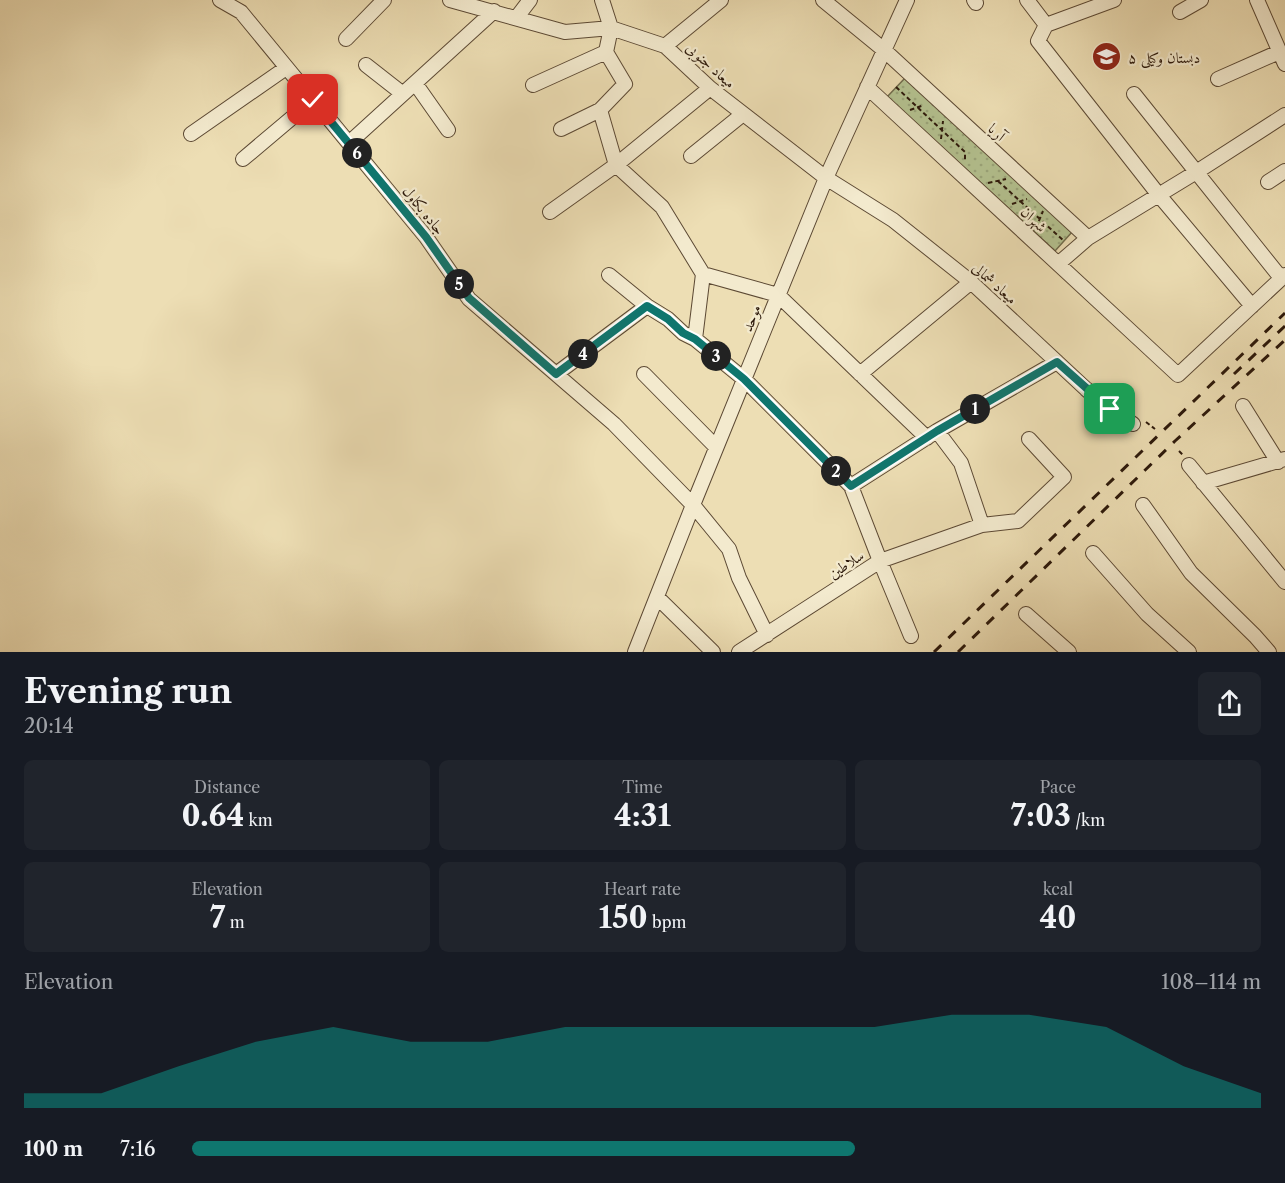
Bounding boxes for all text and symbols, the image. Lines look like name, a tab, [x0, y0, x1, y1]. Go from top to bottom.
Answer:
street label: میعاد جنوبی	[681, 38, 740, 94]
school or university icon: دبستان وکیلی ۵	[1091, 41, 1123, 73]
place label: دبستان وکیلی ۵	[1128, 48, 1200, 69]
pin	[287, 74, 338, 125]
icon: check	[296, 83, 329, 116]
street label: آریا	[984, 119, 1011, 146]
pin: 6	[342, 138, 372, 168]
text: 6	[352, 143, 362, 163]
street label: جاده بکاول	[399, 182, 449, 238]
street label: شهران	[1016, 202, 1051, 237]
street label: میعاد شمالی	[969, 258, 1021, 308]
pin: 5	[444, 269, 474, 299]
text: 5	[455, 274, 463, 294]
street label: موحد	[737, 302, 765, 334]
pin: 4	[568, 339, 598, 369]
pin: 3	[701, 341, 731, 371]
text: 4	[578, 344, 588, 364]
text: 3	[711, 346, 721, 366]
pin	[1084, 383, 1135, 434]
icon: arrive	[1093, 392, 1126, 425]
pin: 1	[960, 394, 990, 424]
text: 1	[971, 399, 979, 419]
pin: 2	[821, 456, 851, 486]
text: 2	[831, 461, 841, 481]
street label: سلاطین	[825, 545, 867, 583]
text: Evening run	[24, 671, 232, 712]
button: share	[1198, 672, 1261, 735]
text: 20:14	[24, 714, 74, 738]
text: Distance	[194, 777, 260, 797]
text: Time	[622, 777, 663, 797]
text: Pace	[1040, 777, 1076, 797]
text: 0.64	[182, 797, 244, 834]
text: 4:31	[614, 797, 671, 834]
text: 7:03	[1010, 797, 1071, 834]
text: km	[244, 810, 273, 830]
text: /km	[1071, 810, 1105, 830]
text: Elevation	[191, 879, 263, 899]
text: Heart rate	[604, 879, 681, 899]
text: kcal	[1043, 879, 1073, 899]
text: 7	[210, 899, 225, 936]
text: 150	[599, 899, 648, 936]
text: 40	[1039, 899, 1076, 936]
text: m	[225, 912, 245, 932]
text: bpm	[648, 912, 686, 932]
text: Elevation	[24, 970, 113, 994]
text: 108–114 m	[1161, 970, 1261, 994]
text: 100 m	[24, 1137, 83, 1161]
text: 7:16	[120, 1137, 156, 1161]

